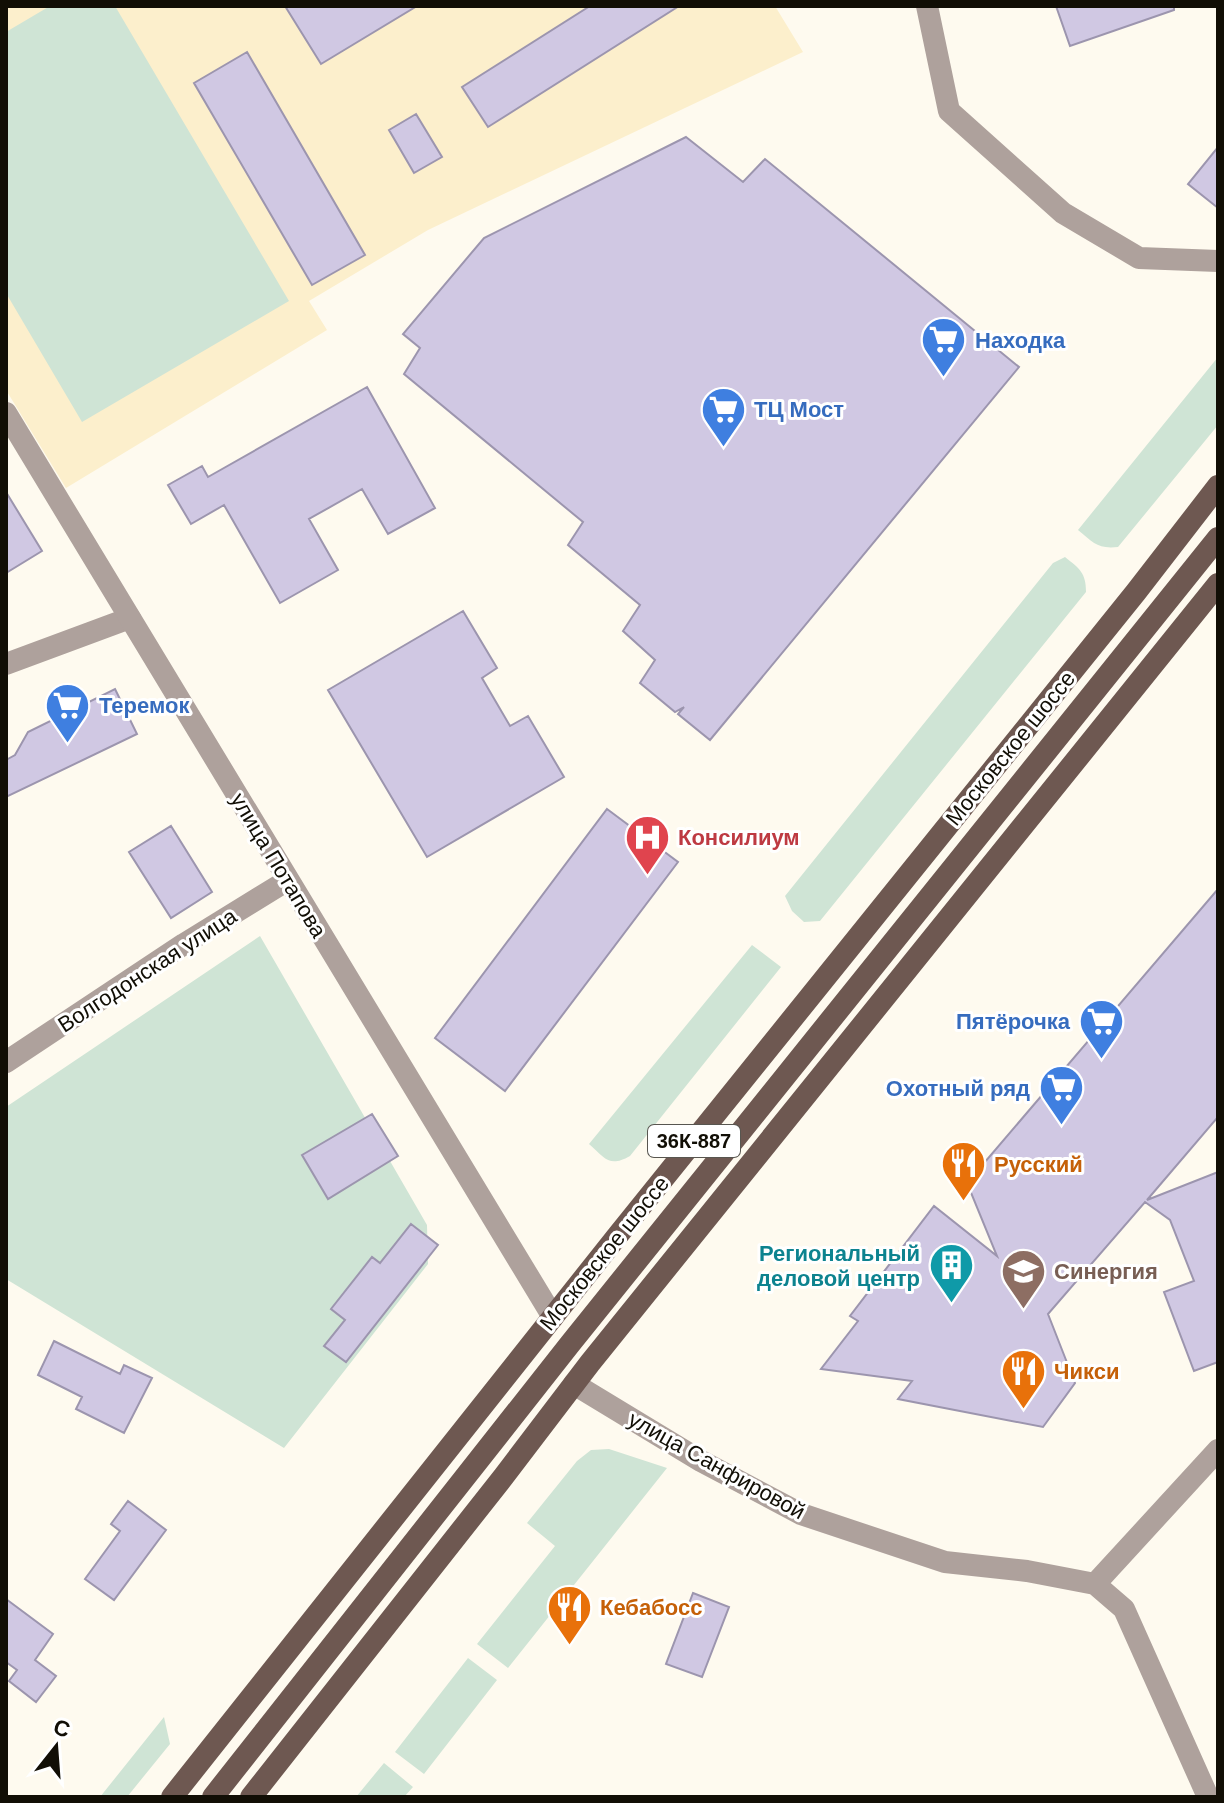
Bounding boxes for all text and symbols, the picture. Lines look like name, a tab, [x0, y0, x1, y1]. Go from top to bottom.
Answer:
supermarket icon: Находка	[920, 316, 968, 379]
place label: Находка	[975, 328, 1066, 353]
supermarket icon: ТЦ Мост	[699, 385, 747, 448]
place label: ТЦ Мост	[754, 397, 844, 422]
street label: Московское шоссе	[941, 666, 1080, 830]
supermarket icon: Теремок	[44, 681, 92, 744]
place label: Теремок	[99, 693, 190, 718]
street label: улица Потапова	[226, 789, 332, 943]
hospital icon: Консилиум	[623, 813, 671, 876]
place label: Консилиум	[678, 825, 800, 850]
street label: Волгодонская улица	[53, 903, 242, 1037]
supermarket icon: Пятёрочка	[1077, 997, 1125, 1060]
place label: Пятёрочка	[956, 1009, 1071, 1034]
supermarket icon: Охотный ряд	[1037, 1064, 1085, 1127]
place label: Охотный ряд	[886, 1076, 1030, 1101]
road number: 36К-887	[648, 1125, 740, 1157]
restaurant icon: Русский	[939, 1140, 987, 1203]
place label: Русский	[994, 1152, 1083, 1177]
street label: Московское шоссе	[535, 1171, 674, 1335]
place label: Региональный деловой центр	[757, 1241, 920, 1291]
building icon: Региональный деловой центр	[927, 1242, 975, 1305]
school or university icon: Синергия	[999, 1247, 1047, 1310]
place label: Синергия	[1054, 1259, 1158, 1284]
restaurant icon: Чикси	[999, 1347, 1047, 1410]
place label: Чикси	[1054, 1359, 1119, 1384]
street label: улица Санфировой	[624, 1407, 809, 1524]
restaurant icon: Кебабосс	[545, 1583, 593, 1646]
place label: Кебабосс	[600, 1595, 702, 1620]
north arrow	[16, 1707, 96, 1787]
text: С	[50, 1714, 73, 1743]

